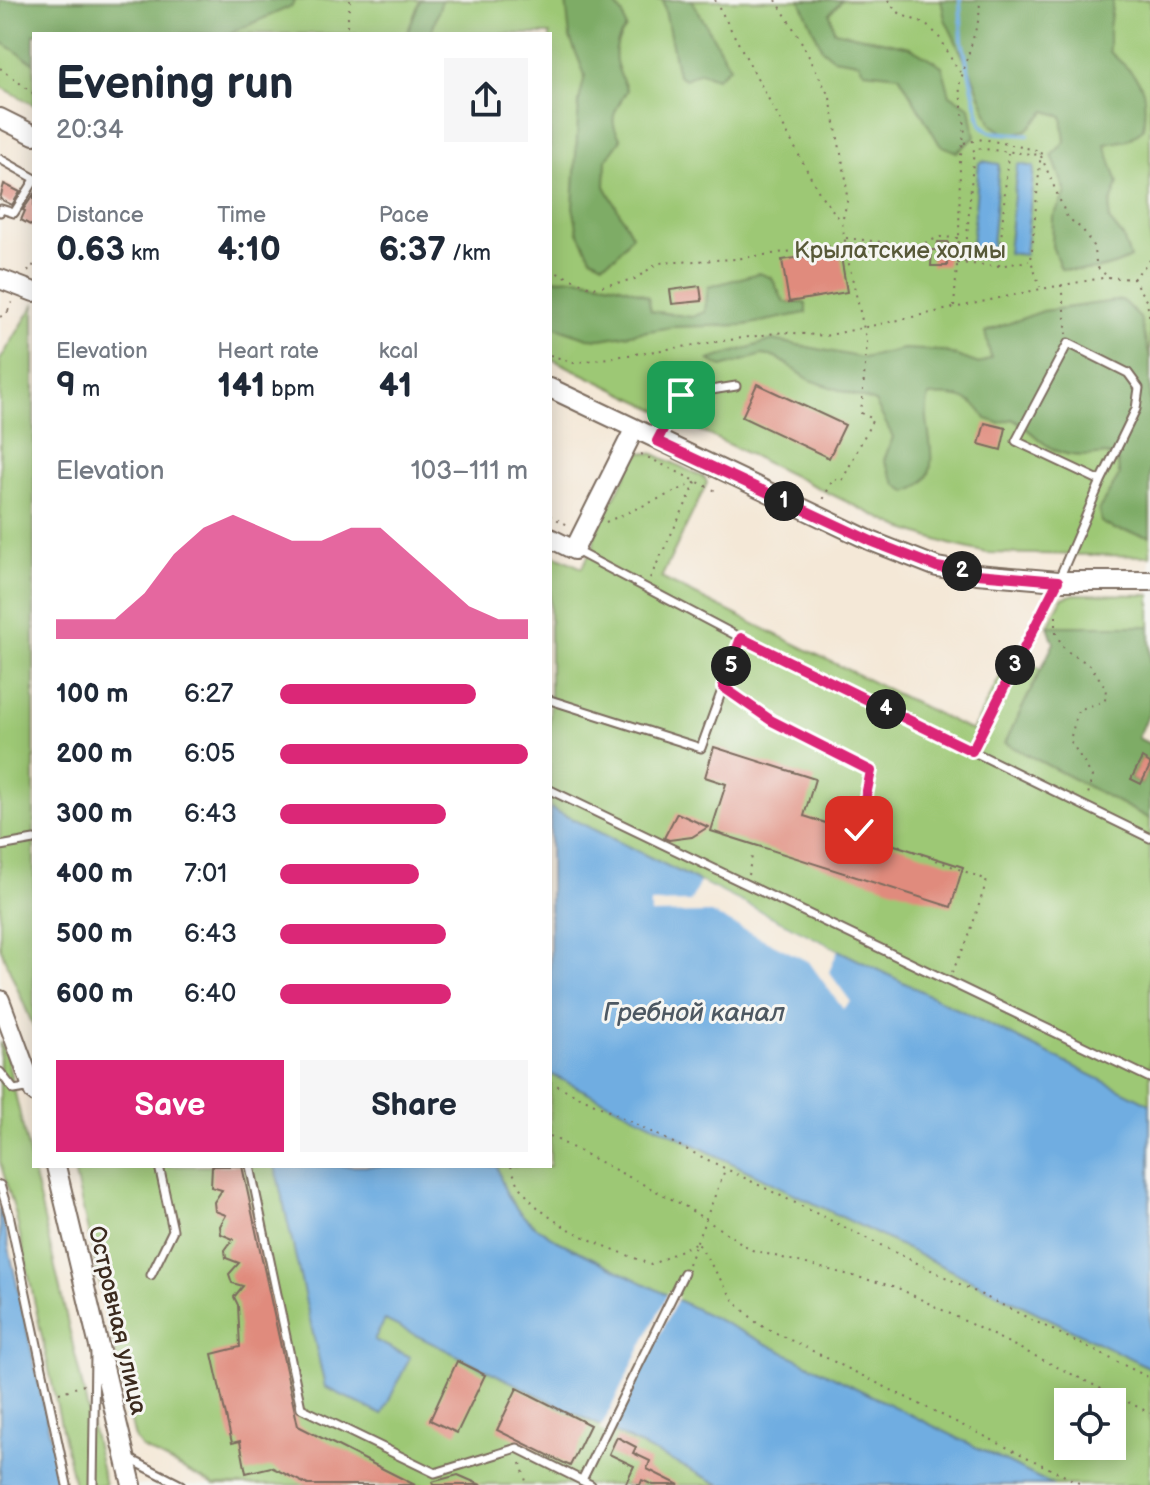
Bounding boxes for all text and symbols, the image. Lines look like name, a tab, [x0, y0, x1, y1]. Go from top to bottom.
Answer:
text: Evening run	[56, 58, 293, 111]
button: share	[444, 58, 528, 142]
text: 20:34	[56, 115, 124, 146]
text: Distance	[56, 202, 144, 229]
text: Time	[217, 202, 266, 229]
text: Pace	[379, 202, 429, 229]
text: 0.63	[56, 229, 125, 270]
text: 4:10	[217, 229, 281, 270]
text: 6:37	[379, 229, 446, 270]
park label: Крылатские холмы	[794, 236, 1006, 265]
text: km	[125, 240, 160, 267]
text: /km	[446, 240, 491, 267]
text: Elevation	[56, 338, 148, 365]
text: Heart rate	[217, 338, 319, 365]
text: kcal	[379, 338, 418, 365]
pin	[647, 361, 715, 429]
text: 9	[56, 365, 76, 406]
text: 141	[217, 365, 265, 406]
text: 41	[379, 365, 412, 406]
icon: arrive	[659, 373, 703, 417]
text: m	[76, 376, 100, 403]
text: bpm	[265, 376, 315, 403]
text: Elevation	[56, 456, 164, 487]
text: 103–111 m	[411, 456, 528, 487]
pin: 1	[764, 481, 804, 521]
text: 1	[779, 487, 789, 514]
pin: 2	[942, 551, 982, 591]
text: 2	[955, 557, 969, 584]
pin: 3	[995, 645, 1035, 685]
pin: 5	[711, 646, 751, 686]
text: 3	[1009, 651, 1021, 678]
text: 5	[725, 652, 737, 679]
text: 100 m	[56, 679, 129, 710]
text: 6:27	[184, 679, 233, 710]
pin: 4	[866, 689, 906, 729]
text: 4	[880, 695, 892, 722]
text: 200 m	[56, 739, 133, 770]
text: 6:05	[184, 739, 235, 770]
pin	[825, 796, 893, 864]
text: 300 m	[56, 799, 133, 830]
text: 6:43	[184, 799, 237, 830]
icon: check	[837, 808, 881, 852]
text: 400 m	[56, 859, 133, 890]
text: 7:01	[184, 859, 227, 890]
text: 500 m	[56, 919, 133, 950]
text: 6:43	[184, 919, 237, 950]
text: 600 m	[56, 979, 133, 1010]
text: 6:40	[184, 979, 236, 1010]
water label: Гребной канал	[603, 998, 785, 1029]
button: Save	[56, 1060, 284, 1152]
button: Share	[300, 1060, 528, 1152]
street label: Островная улица	[82, 1223, 153, 1417]
map controls	[1054, 1388, 1126, 1460]
button: locate	[1054, 1388, 1126, 1460]

